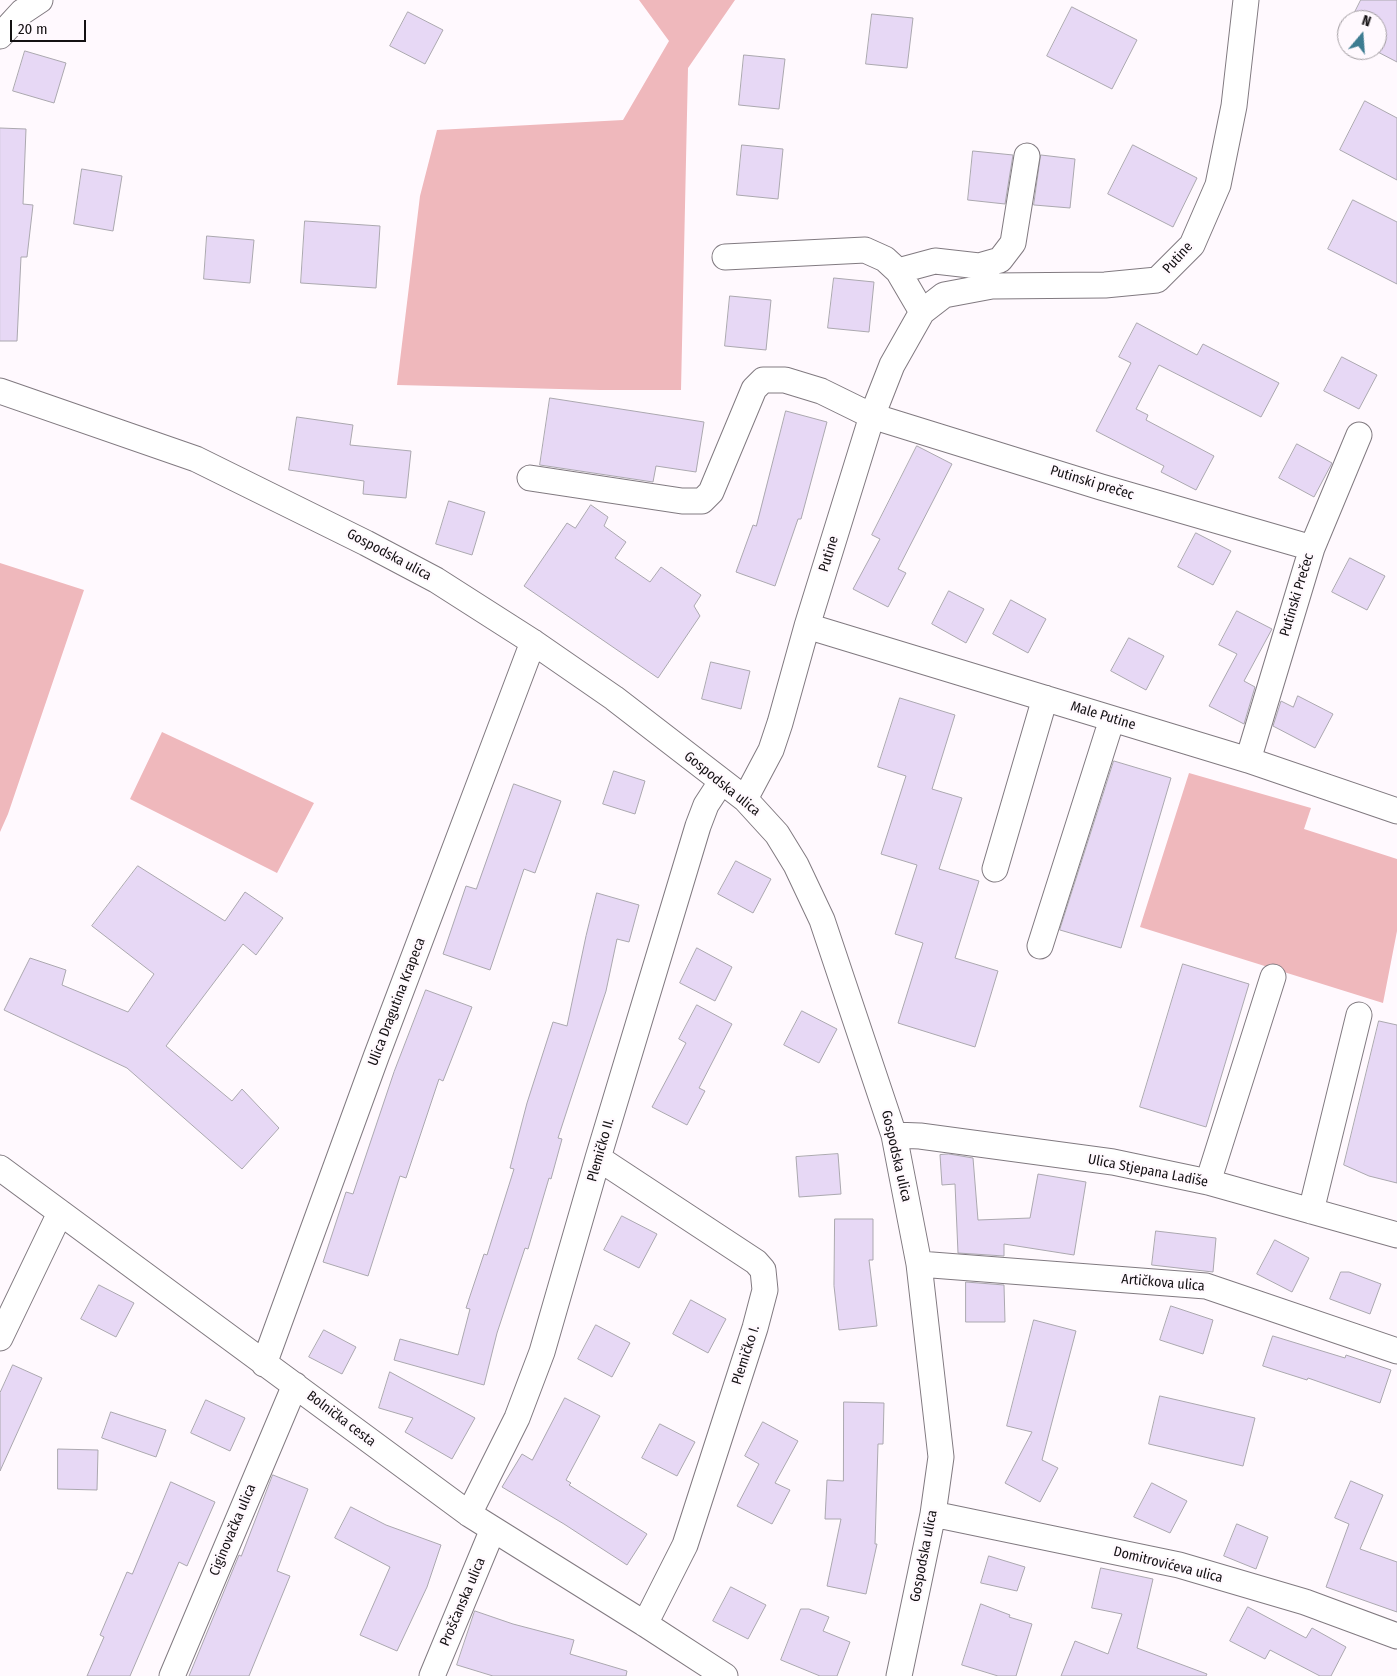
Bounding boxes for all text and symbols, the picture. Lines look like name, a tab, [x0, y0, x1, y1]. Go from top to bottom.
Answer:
scale bar	[12, 10, 89, 42]
north arrow	[1337, 10, 1387, 60]
text: N	[1360, 12, 1373, 31]
text: 20 m	[18, 20, 48, 38]
street label: Putine	[1159, 239, 1197, 277]
street label: Putinski prečec	[1048, 462, 1136, 504]
street label: Gospodska ulica	[344, 526, 434, 584]
street label: Putine	[816, 534, 842, 574]
street label: Putinski Prečec	[1276, 551, 1318, 639]
street label: Male Putine	[1068, 698, 1138, 734]
street label: Gospodska ulica	[680, 748, 764, 820]
street label: Ulica Dragutina Krapeca	[365, 936, 429, 1068]
street label: Gospodska ulica	[877, 1109, 915, 1203]
street label: Plemičko II.	[584, 1116, 618, 1184]
street label: Ulica Stjepana Ladiše	[1087, 1151, 1209, 1191]
street label: Artičkova ulica	[1121, 1271, 1205, 1295]
street label: Plemičko I.	[728, 1323, 764, 1387]
street label: Bolnička cesta	[303, 1388, 379, 1450]
street label: Ciginovačka ulica	[206, 1482, 260, 1578]
street label: Gospodska ulica	[907, 1509, 941, 1603]
street label: Domitrovićeva ulica	[1112, 1543, 1224, 1587]
street label: Proščanska ulica	[437, 1555, 489, 1649]

